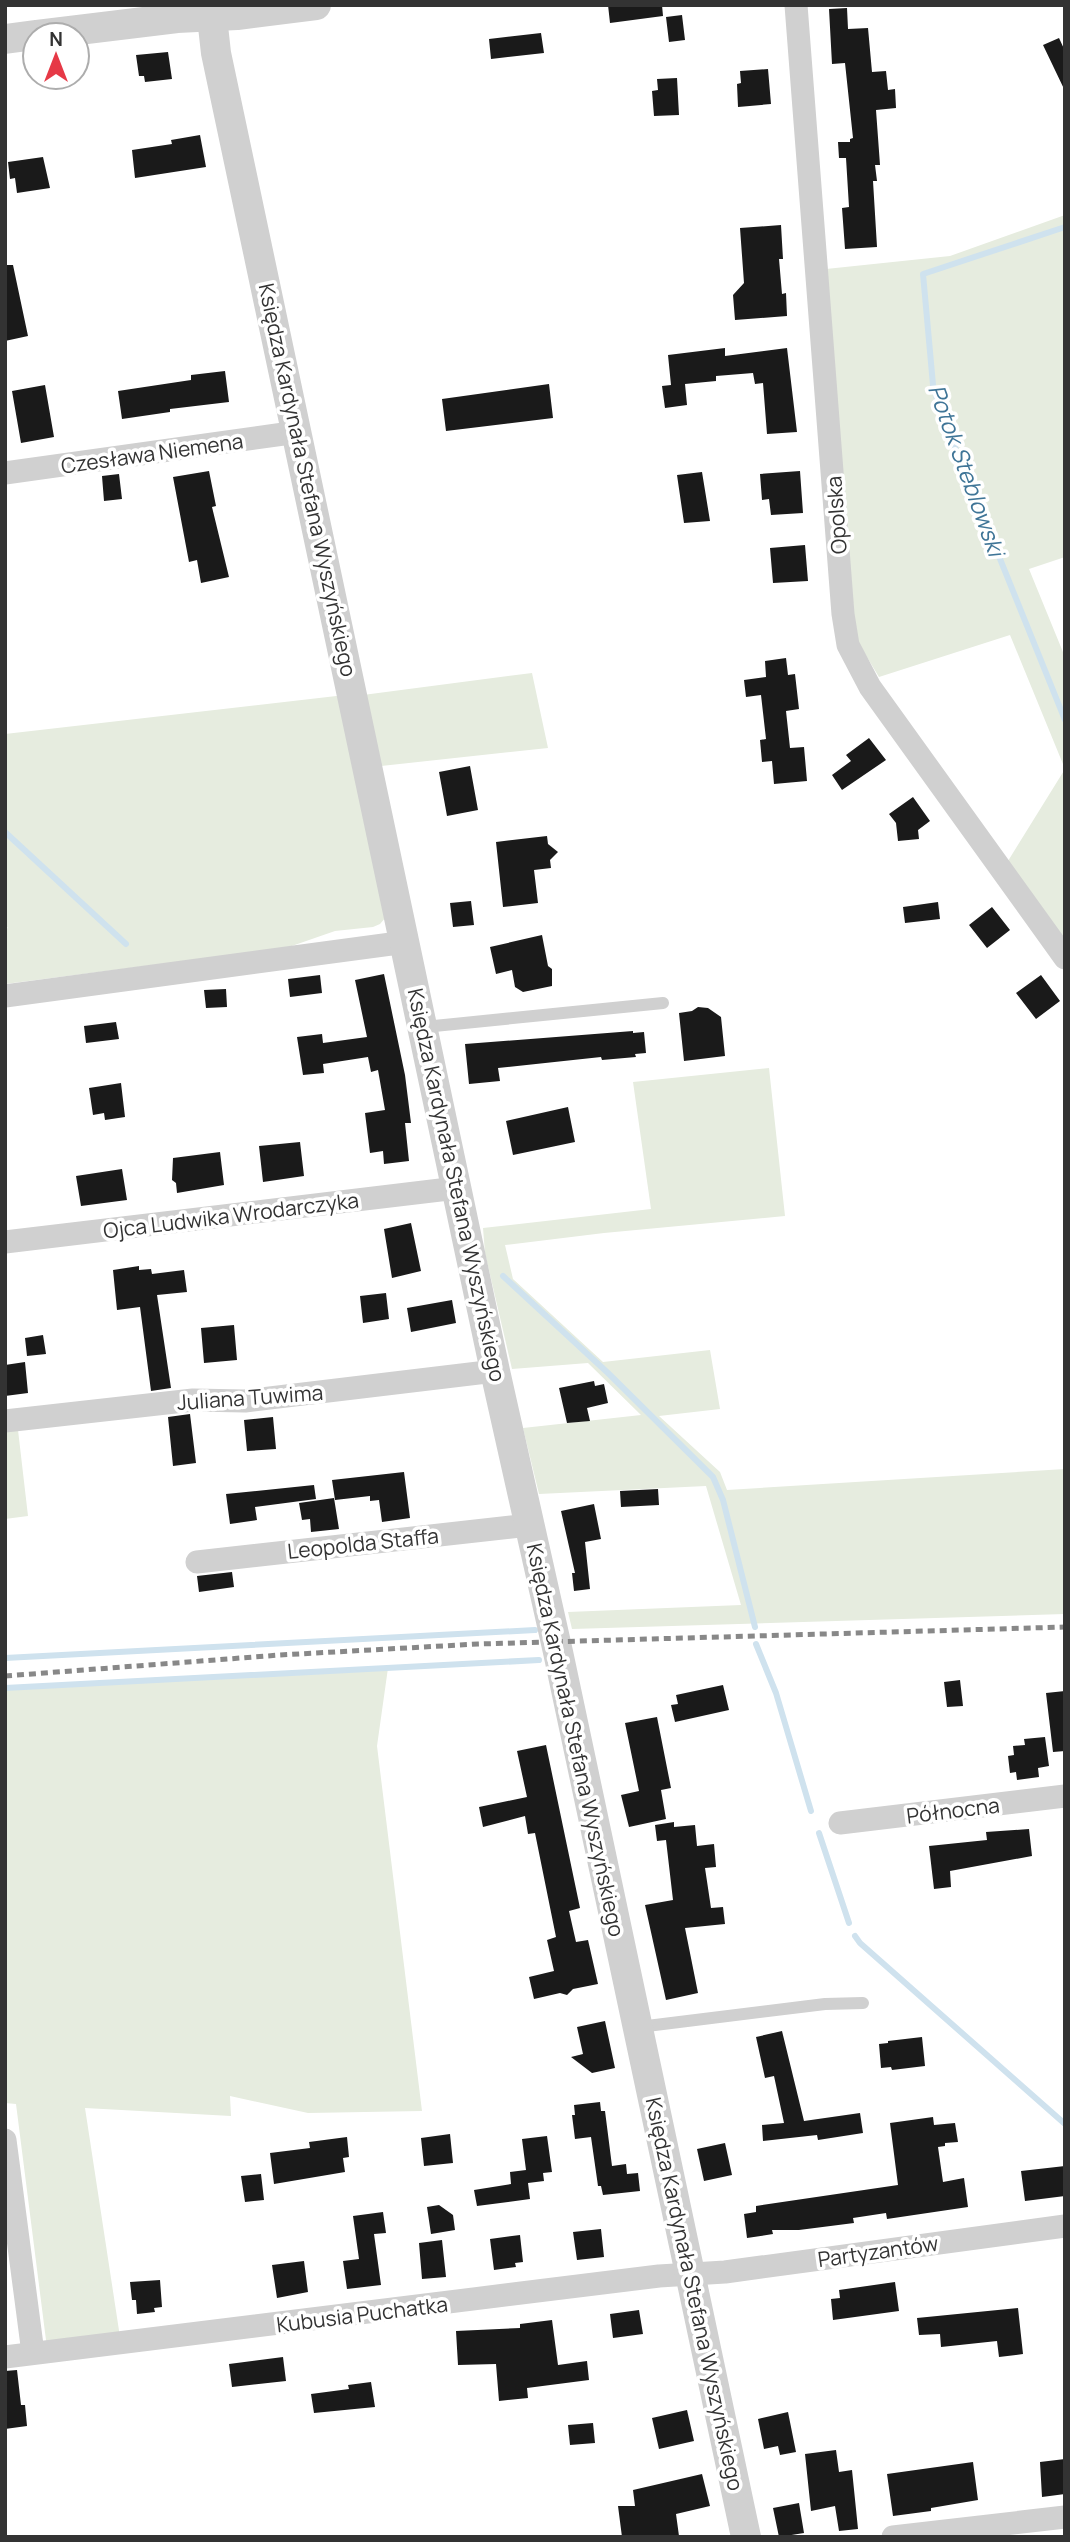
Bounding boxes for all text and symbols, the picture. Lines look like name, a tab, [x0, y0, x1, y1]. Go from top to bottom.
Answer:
north arrow	[21, 21, 91, 91]
text: N	[49, 26, 63, 52]
street label: Księdza Kardynała Stefana Wyszyńskiego	[253, 281, 363, 679]
water label: Potok Steblowski	[921, 380, 1014, 563]
street label: Czesława Niemena	[59, 426, 245, 480]
street label: Opolska	[819, 475, 853, 555]
street label: Księdza Kardynała Stefana Wyszyńskiego	[402, 986, 512, 1384]
street label: Ojca Ludwika Wrodarczyka	[102, 1185, 360, 1245]
street label: Juliana Tuwima	[176, 1378, 324, 1416]
street label: Leopolda Staffa	[286, 1521, 440, 1565]
street label: Księdza Kardynała Stefana Wyszyńskiego	[521, 1541, 631, 1939]
street label: Północna	[905, 1790, 1001, 1830]
street label: Księdza Kardynała Stefana Wyszyńskiego	[640, 2095, 750, 2493]
street label: Partyzantów	[816, 2229, 940, 2273]
street label: Kubusia Puchatka	[275, 2290, 449, 2338]

